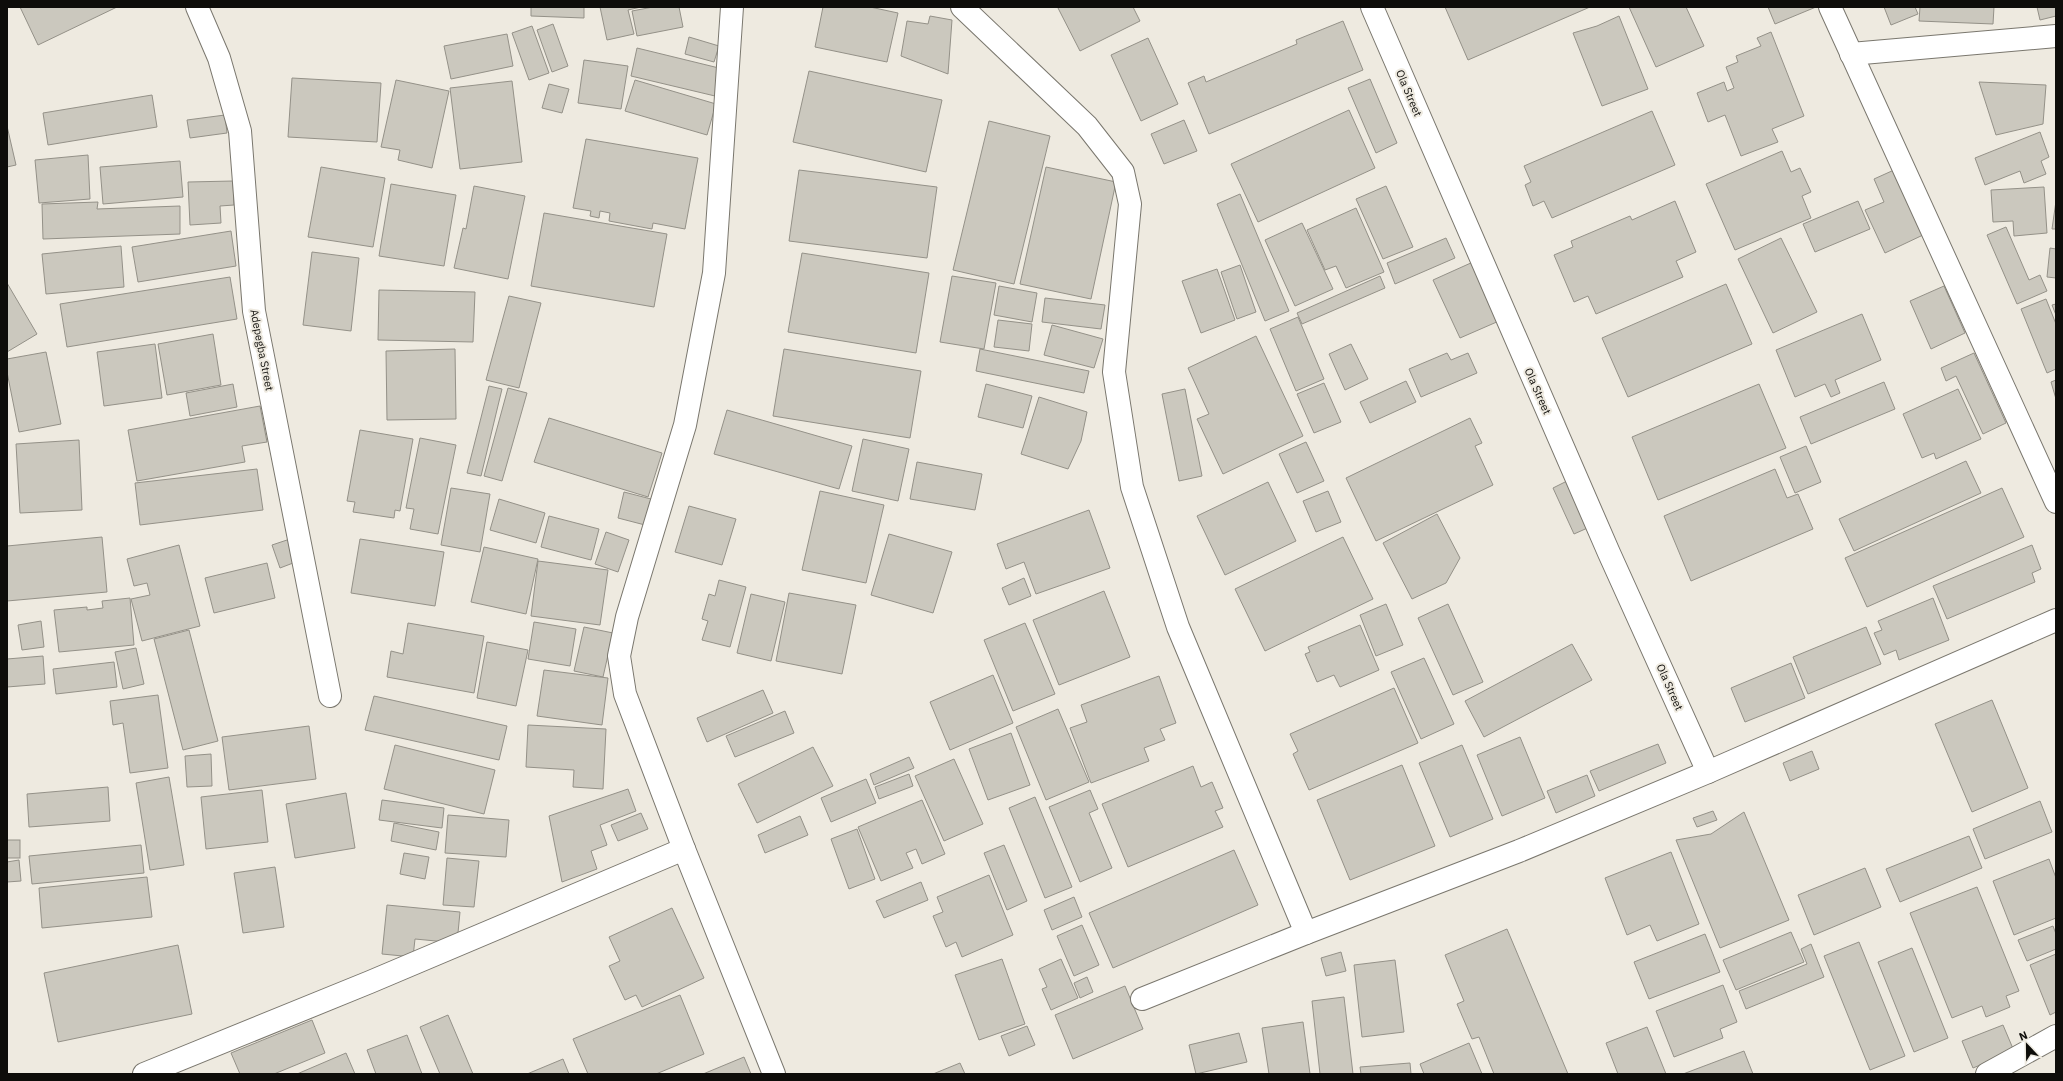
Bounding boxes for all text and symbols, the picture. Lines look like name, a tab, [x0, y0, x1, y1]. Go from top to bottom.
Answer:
street label: Ola Street	[1393, 68, 1425, 119]
street label: Adepegba Street	[247, 308, 277, 392]
street label: Ola Street	[1522, 366, 1554, 417]
street label: Ola Street	[1654, 662, 1686, 713]
north arrow	[2007, 1025, 2047, 1065]
text: N	[2017, 1028, 2030, 1044]

